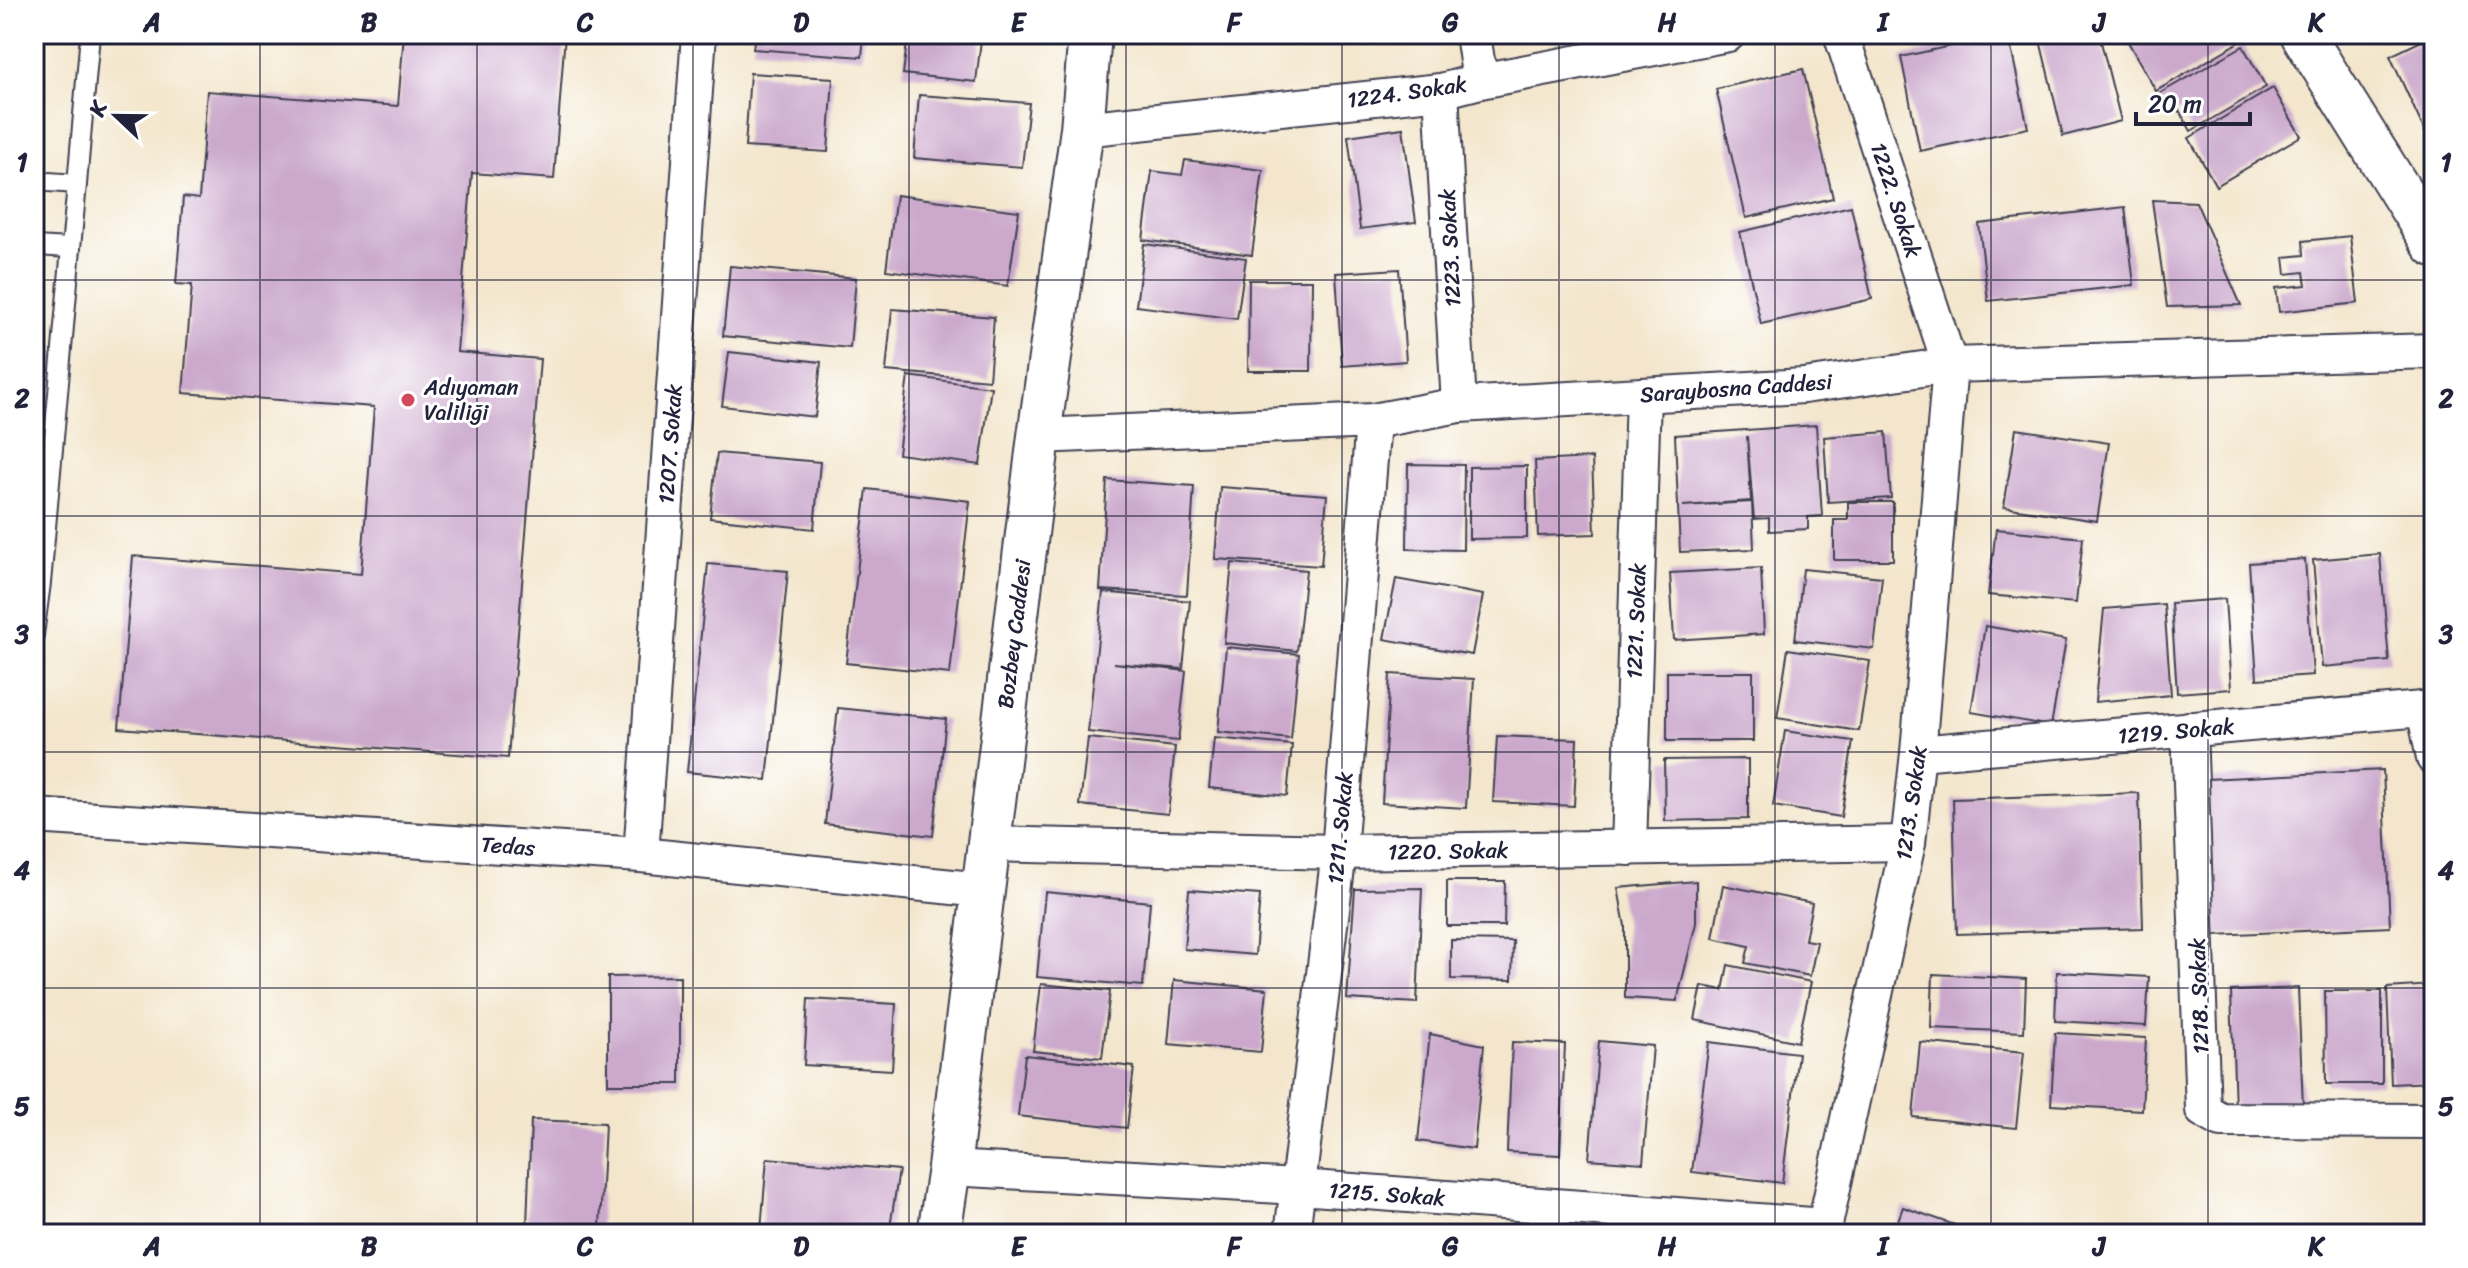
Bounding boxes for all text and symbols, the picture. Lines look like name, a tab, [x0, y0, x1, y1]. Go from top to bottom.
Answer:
text: A	[142, 0, 161, 45]
text: B	[361, 0, 378, 45]
text: C	[576, 0, 594, 45]
text: D	[793, 0, 809, 45]
text: E	[1011, 0, 1028, 45]
text: F	[1226, 0, 1243, 45]
text: G	[1442, 0, 1459, 45]
text: H	[1658, 0, 1677, 45]
text: I	[1876, 0, 1891, 45]
text: J	[2091, 0, 2107, 45]
text: K	[2307, 0, 2326, 45]
street label: 1224. Sokak	[1345, 64, 1470, 120]
north arrow	[76, 76, 156, 156]
scale bar	[2136, 76, 2250, 126]
text: 20 m	[2148, 83, 2202, 125]
text: K	[77, 94, 119, 123]
street label: 1222. Sokak	[1859, 137, 1933, 263]
text: 1	[16, 139, 28, 185]
text: 1	[2440, 139, 2452, 185]
street label: 1223. Sokak	[1427, 187, 1473, 308]
street label: Saraybosna Caddesi	[1639, 362, 1834, 414]
place label: Adıyaman Valiliği	[423, 368, 519, 432]
text: 2	[13, 375, 30, 421]
text: 2	[2437, 375, 2454, 421]
street label: 1207. Sokak	[646, 382, 694, 505]
marker: Adıyaman Valiliği	[399, 391, 417, 409]
street label: Bozbey Caddesi	[986, 556, 1043, 711]
street label: 1221. Sokak	[1614, 562, 1658, 680]
text: 3	[14, 611, 30, 657]
text: 3	[2438, 611, 2454, 657]
street label: 1219. Sokak	[2116, 706, 2236, 756]
street label: 1213. Sokak	[1884, 743, 1938, 863]
street label: 1211. Sokak	[1316, 770, 1364, 886]
street label: Tedas	[480, 825, 537, 867]
street label: 1220. Sokak	[1387, 830, 1509, 872]
text: 4	[14, 847, 30, 893]
text: 4	[2438, 847, 2454, 893]
street label: 1218. Sokak	[2177, 937, 2221, 1055]
text: 5	[14, 1083, 30, 1129]
text: 5	[2438, 1083, 2454, 1129]
street label: 1215. Sokak	[1327, 1170, 1447, 1218]
text: A	[142, 1223, 161, 1268]
text: B	[361, 1223, 378, 1268]
text: C	[576, 1223, 594, 1268]
text: D	[793, 1223, 809, 1268]
text: E	[1011, 1223, 1028, 1268]
text: F	[1226, 1223, 1243, 1268]
text: G	[1442, 1223, 1459, 1268]
text: H	[1658, 1223, 1677, 1268]
text: I	[1876, 1223, 1891, 1268]
text: J	[2091, 1223, 2107, 1268]
text: K	[2307, 1223, 2326, 1268]

